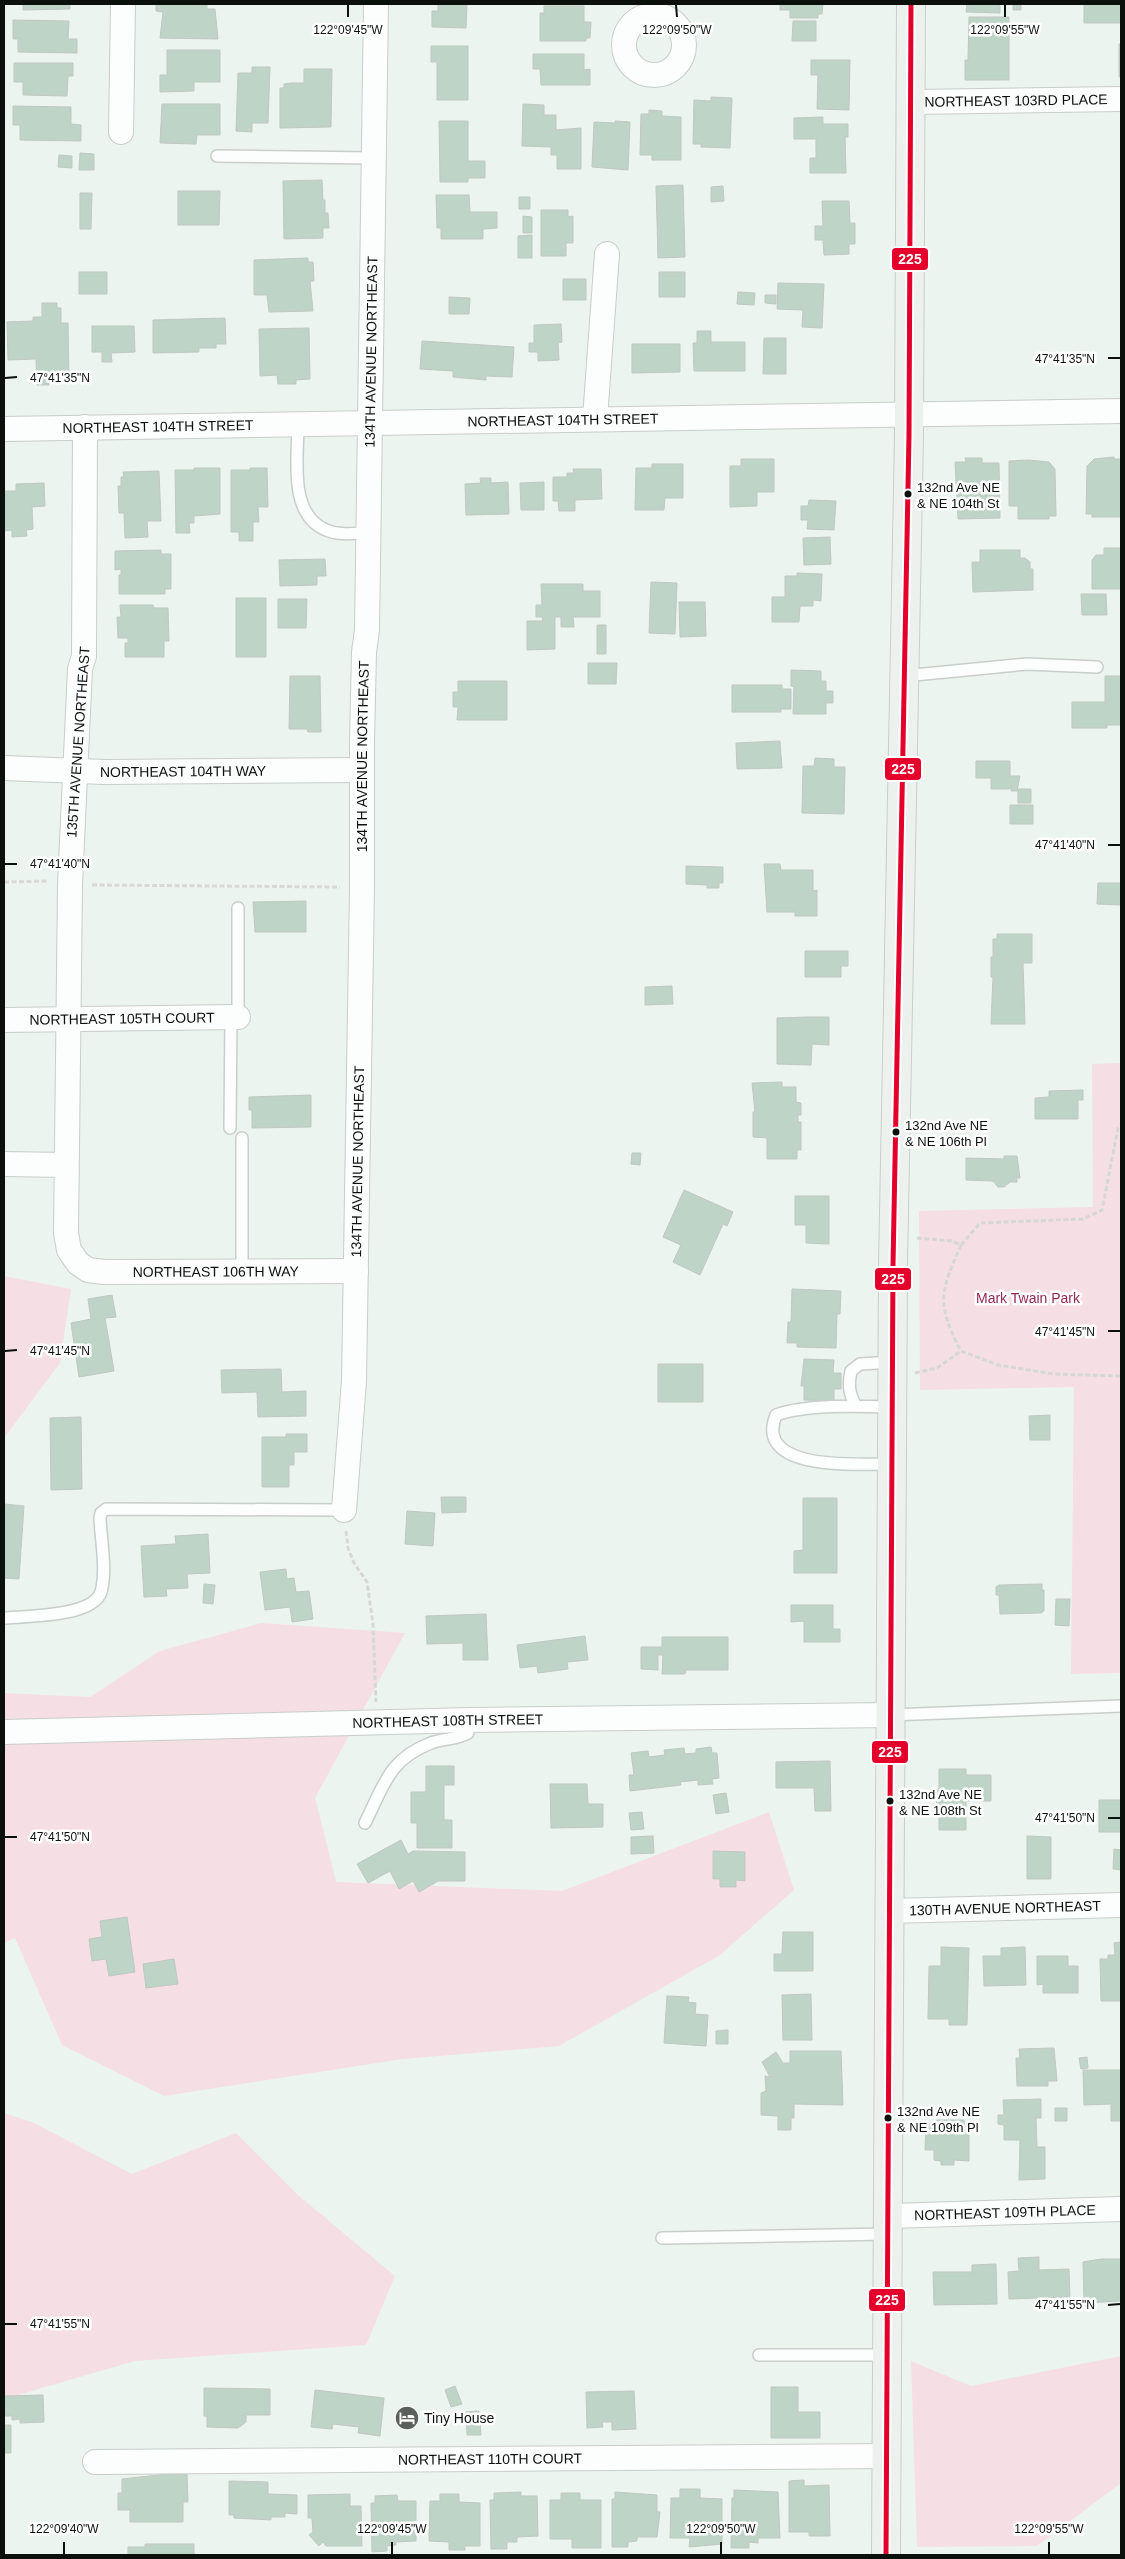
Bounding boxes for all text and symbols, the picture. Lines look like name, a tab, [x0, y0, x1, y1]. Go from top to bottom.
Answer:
text: 122°09'45"W	[313, 23, 383, 37]
text: 122°09'50"W	[642, 23, 712, 37]
text: 122°09'55"W	[970, 23, 1040, 37]
street label: NORTHEAST 103RD PLACE	[924, 91, 1108, 110]
line badge: 225	[891, 247, 929, 271]
text: 225	[898, 251, 922, 267]
street label: 134TH AVENUE NORTHEAST	[362, 255, 380, 448]
text: 47°41'35"N	[1035, 352, 1095, 366]
text: 47°41'35"N	[30, 371, 90, 385]
street label: NORTHEAST 104TH STREET	[467, 410, 659, 430]
street label: NORTHEAST 104TH STREET	[62, 417, 254, 436]
place label: 132nd Ave NE & NE 104th St	[917, 480, 1000, 511]
marker: 132nd Ave NE & NE 104th St	[903, 489, 913, 499]
street label: 135TH AVENUE NORTHEAST	[63, 645, 93, 838]
street label: 134TH AVENUE NORTHEAST	[354, 660, 372, 852]
line badge: 225	[884, 757, 922, 781]
text: 225	[891, 761, 915, 777]
street label: NORTHEAST 104TH WAY	[100, 763, 267, 780]
text: 47°41'40"N	[1035, 838, 1095, 852]
text: 47°41'40"N	[30, 857, 90, 871]
street label: NORTHEAST 105TH COURT	[29, 1009, 215, 1028]
street label: 134TH AVENUE NORTHEAST	[348, 1065, 367, 1257]
place label: 132nd Ave NE & NE 106th Pl	[905, 1118, 988, 1149]
marker: 132nd Ave NE & NE 106th Pl	[891, 1127, 901, 1137]
street label: NORTHEAST 106TH WAY	[133, 1263, 299, 1280]
line badge: 225	[874, 1267, 912, 1291]
text: 225	[881, 1271, 905, 1287]
park label: Mark Twain Park	[976, 1290, 1081, 1306]
text: 47°41'45"N	[1035, 1325, 1095, 1339]
text: 47°41'45"N	[30, 1344, 90, 1358]
street label: NORTHEAST 108TH STREET	[352, 1711, 544, 1731]
line badge: 225	[871, 1740, 909, 1764]
text: 225	[878, 1744, 902, 1760]
place label: 132nd Ave NE & NE 108th St	[899, 1787, 982, 1818]
marker: 132nd Ave NE & NE 108th St	[885, 1796, 895, 1806]
text: 47°41'50"N	[1035, 1811, 1095, 1825]
text: 47°41'50"N	[30, 1830, 90, 1844]
street label: 130TH AVENUE NORTHEAST	[909, 1898, 1101, 1918]
place label: 132nd Ave NE & NE 109th Pl	[897, 2104, 980, 2135]
marker: 132nd Ave NE & NE 109th Pl	[883, 2113, 893, 2123]
street label: NORTHEAST 109TH PLACE	[914, 2202, 1096, 2223]
line badge: 225	[868, 2288, 906, 2312]
text: 225	[875, 2292, 899, 2308]
text: 47°41'55"N	[1035, 2298, 1095, 2312]
text: 47°41'55"N	[30, 2317, 90, 2331]
hotel icon: Tiny House	[394, 2405, 420, 2431]
place label: Tiny House	[424, 2410, 495, 2426]
street label: NORTHEAST 110TH COURT	[398, 2450, 583, 2468]
text: 122°09'40"W	[29, 2522, 99, 2536]
text: 122°09'45"W	[357, 2522, 427, 2536]
text: 122°09'50"W	[686, 2522, 756, 2536]
text: 122°09'55"W	[1014, 2522, 1084, 2536]

